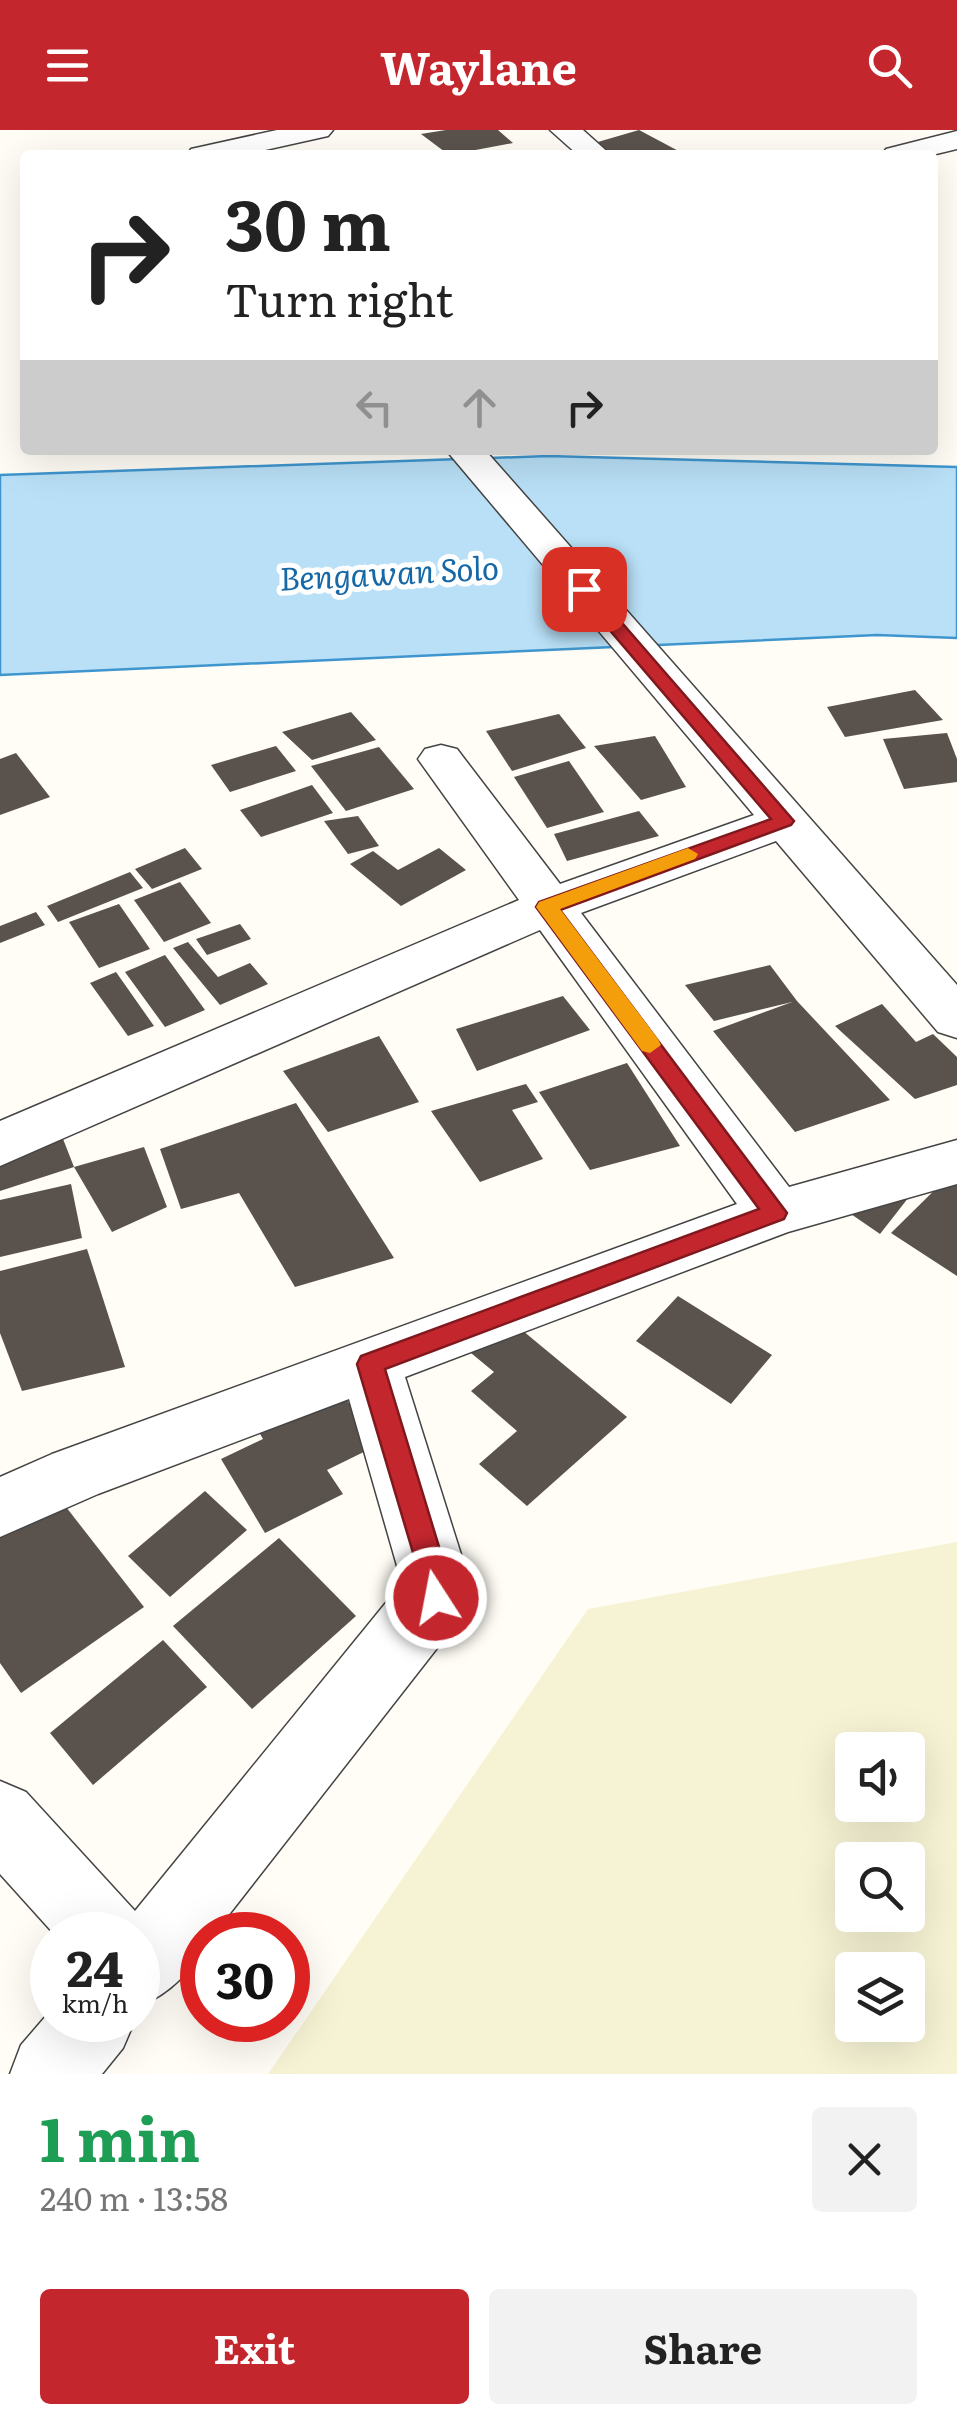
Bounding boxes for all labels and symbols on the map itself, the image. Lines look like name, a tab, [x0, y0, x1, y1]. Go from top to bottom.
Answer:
water label: Bengawan Solo	[278, 541, 500, 601]
pin	[542, 547, 627, 632]
position arrow	[384, 1546, 488, 1650]
speed limit sign: 30	[180, 1912, 310, 2042]

